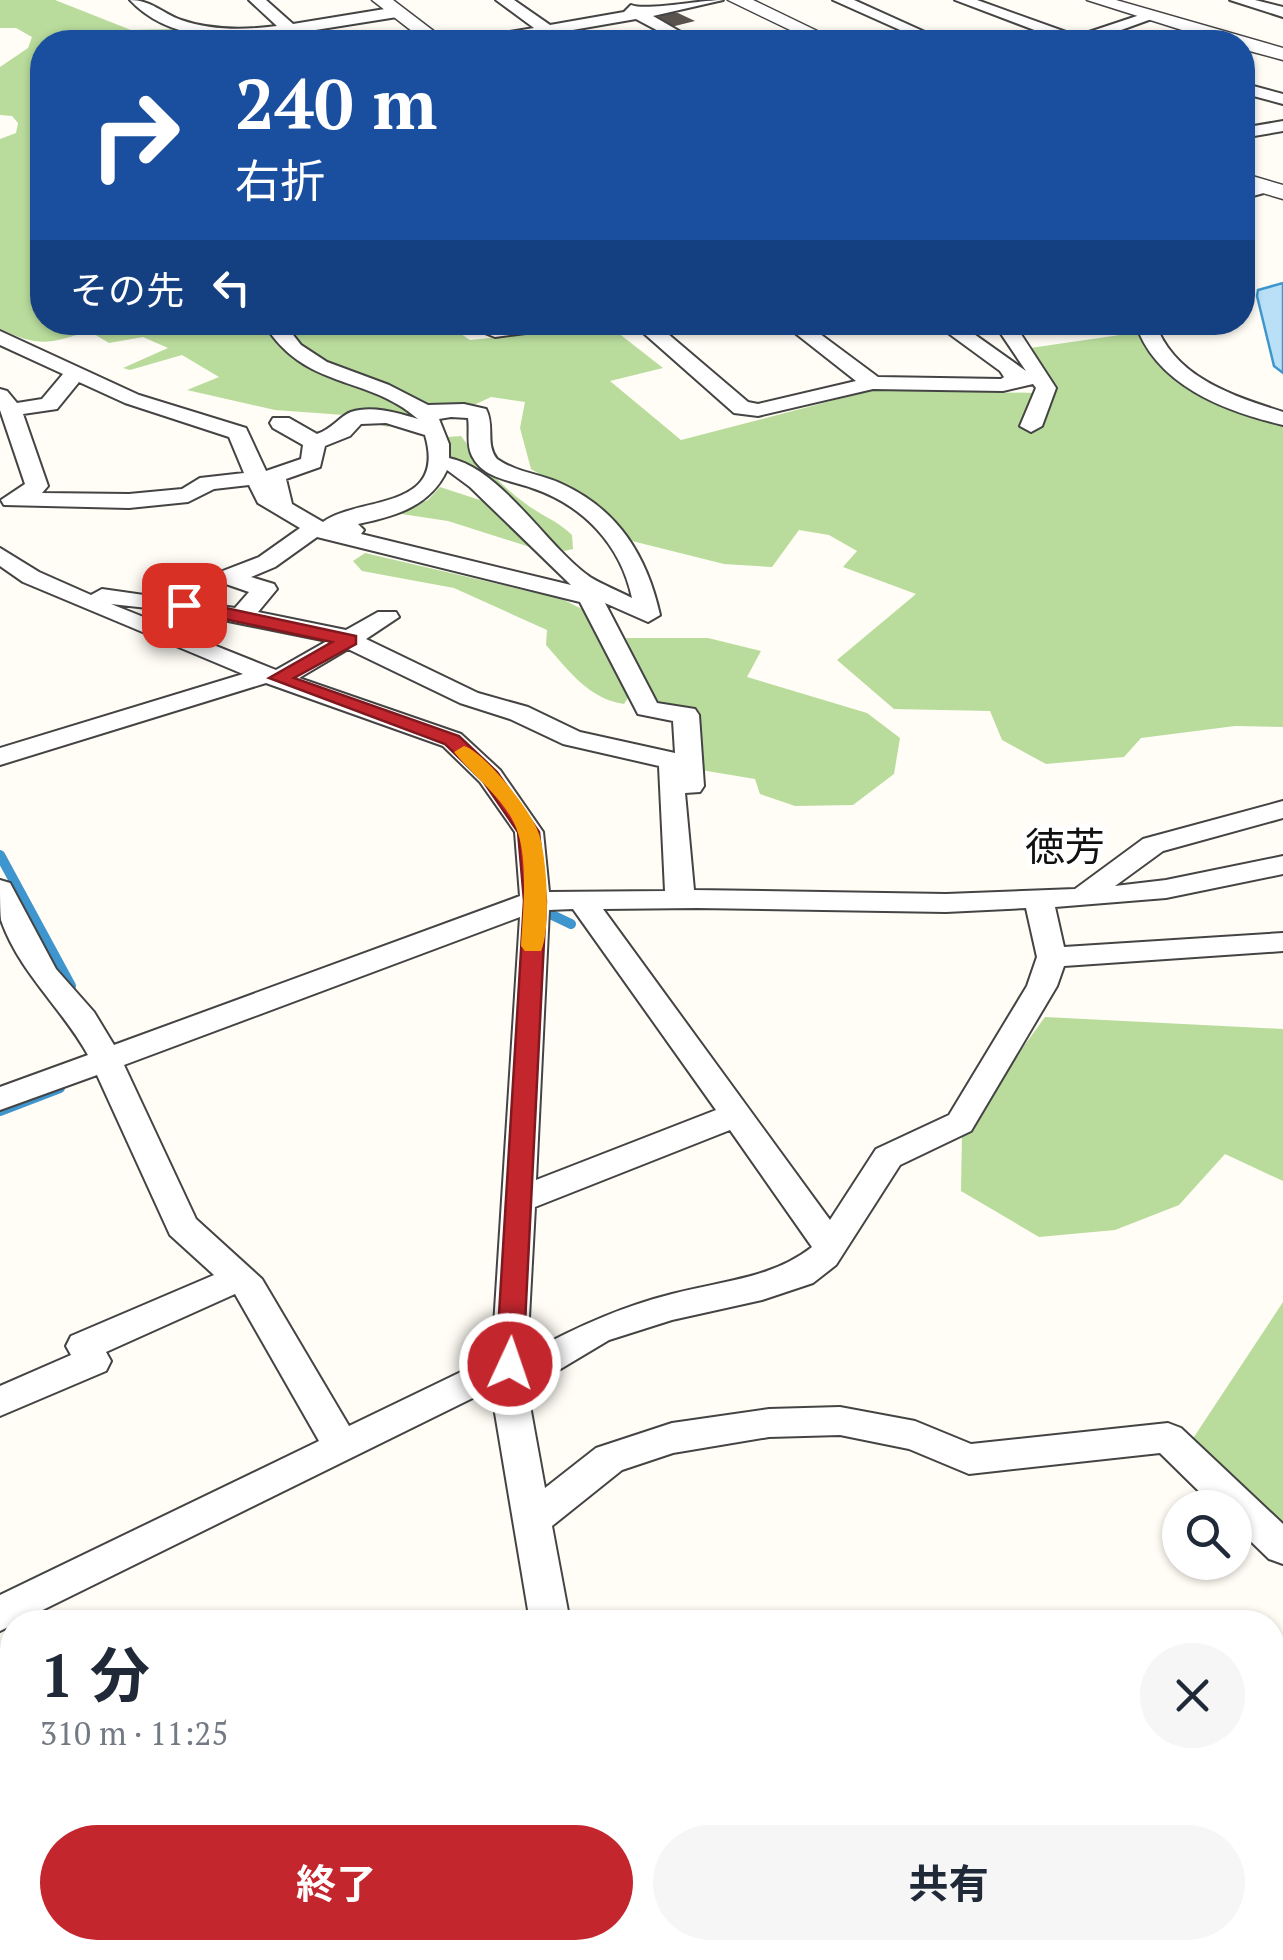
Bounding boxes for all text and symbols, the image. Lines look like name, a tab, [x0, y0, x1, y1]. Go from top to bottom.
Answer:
text: 240 m	[235, 56, 437, 149]
icon: right	[70, 70, 200, 200]
text: 右折	[235, 150, 325, 210]
icon: left	[204, 260, 259, 315]
text: その先	[70, 265, 184, 315]
pin	[142, 563, 227, 648]
icon: arrive	[157, 578, 212, 633]
district label: 徳芳	[1025, 819, 1105, 872]
position arrow	[458, 1312, 562, 1416]
map controls	[1162, 1490, 1252, 1580]
button: search	[1162, 1490, 1252, 1580]
text: 1 分	[40, 1635, 150, 1714]
button: close	[1140, 1643, 1245, 1748]
text: 310 m · 11:25	[40, 1712, 228, 1754]
button: 終了	[40, 1825, 633, 1940]
button: 共有	[653, 1825, 1245, 1940]

